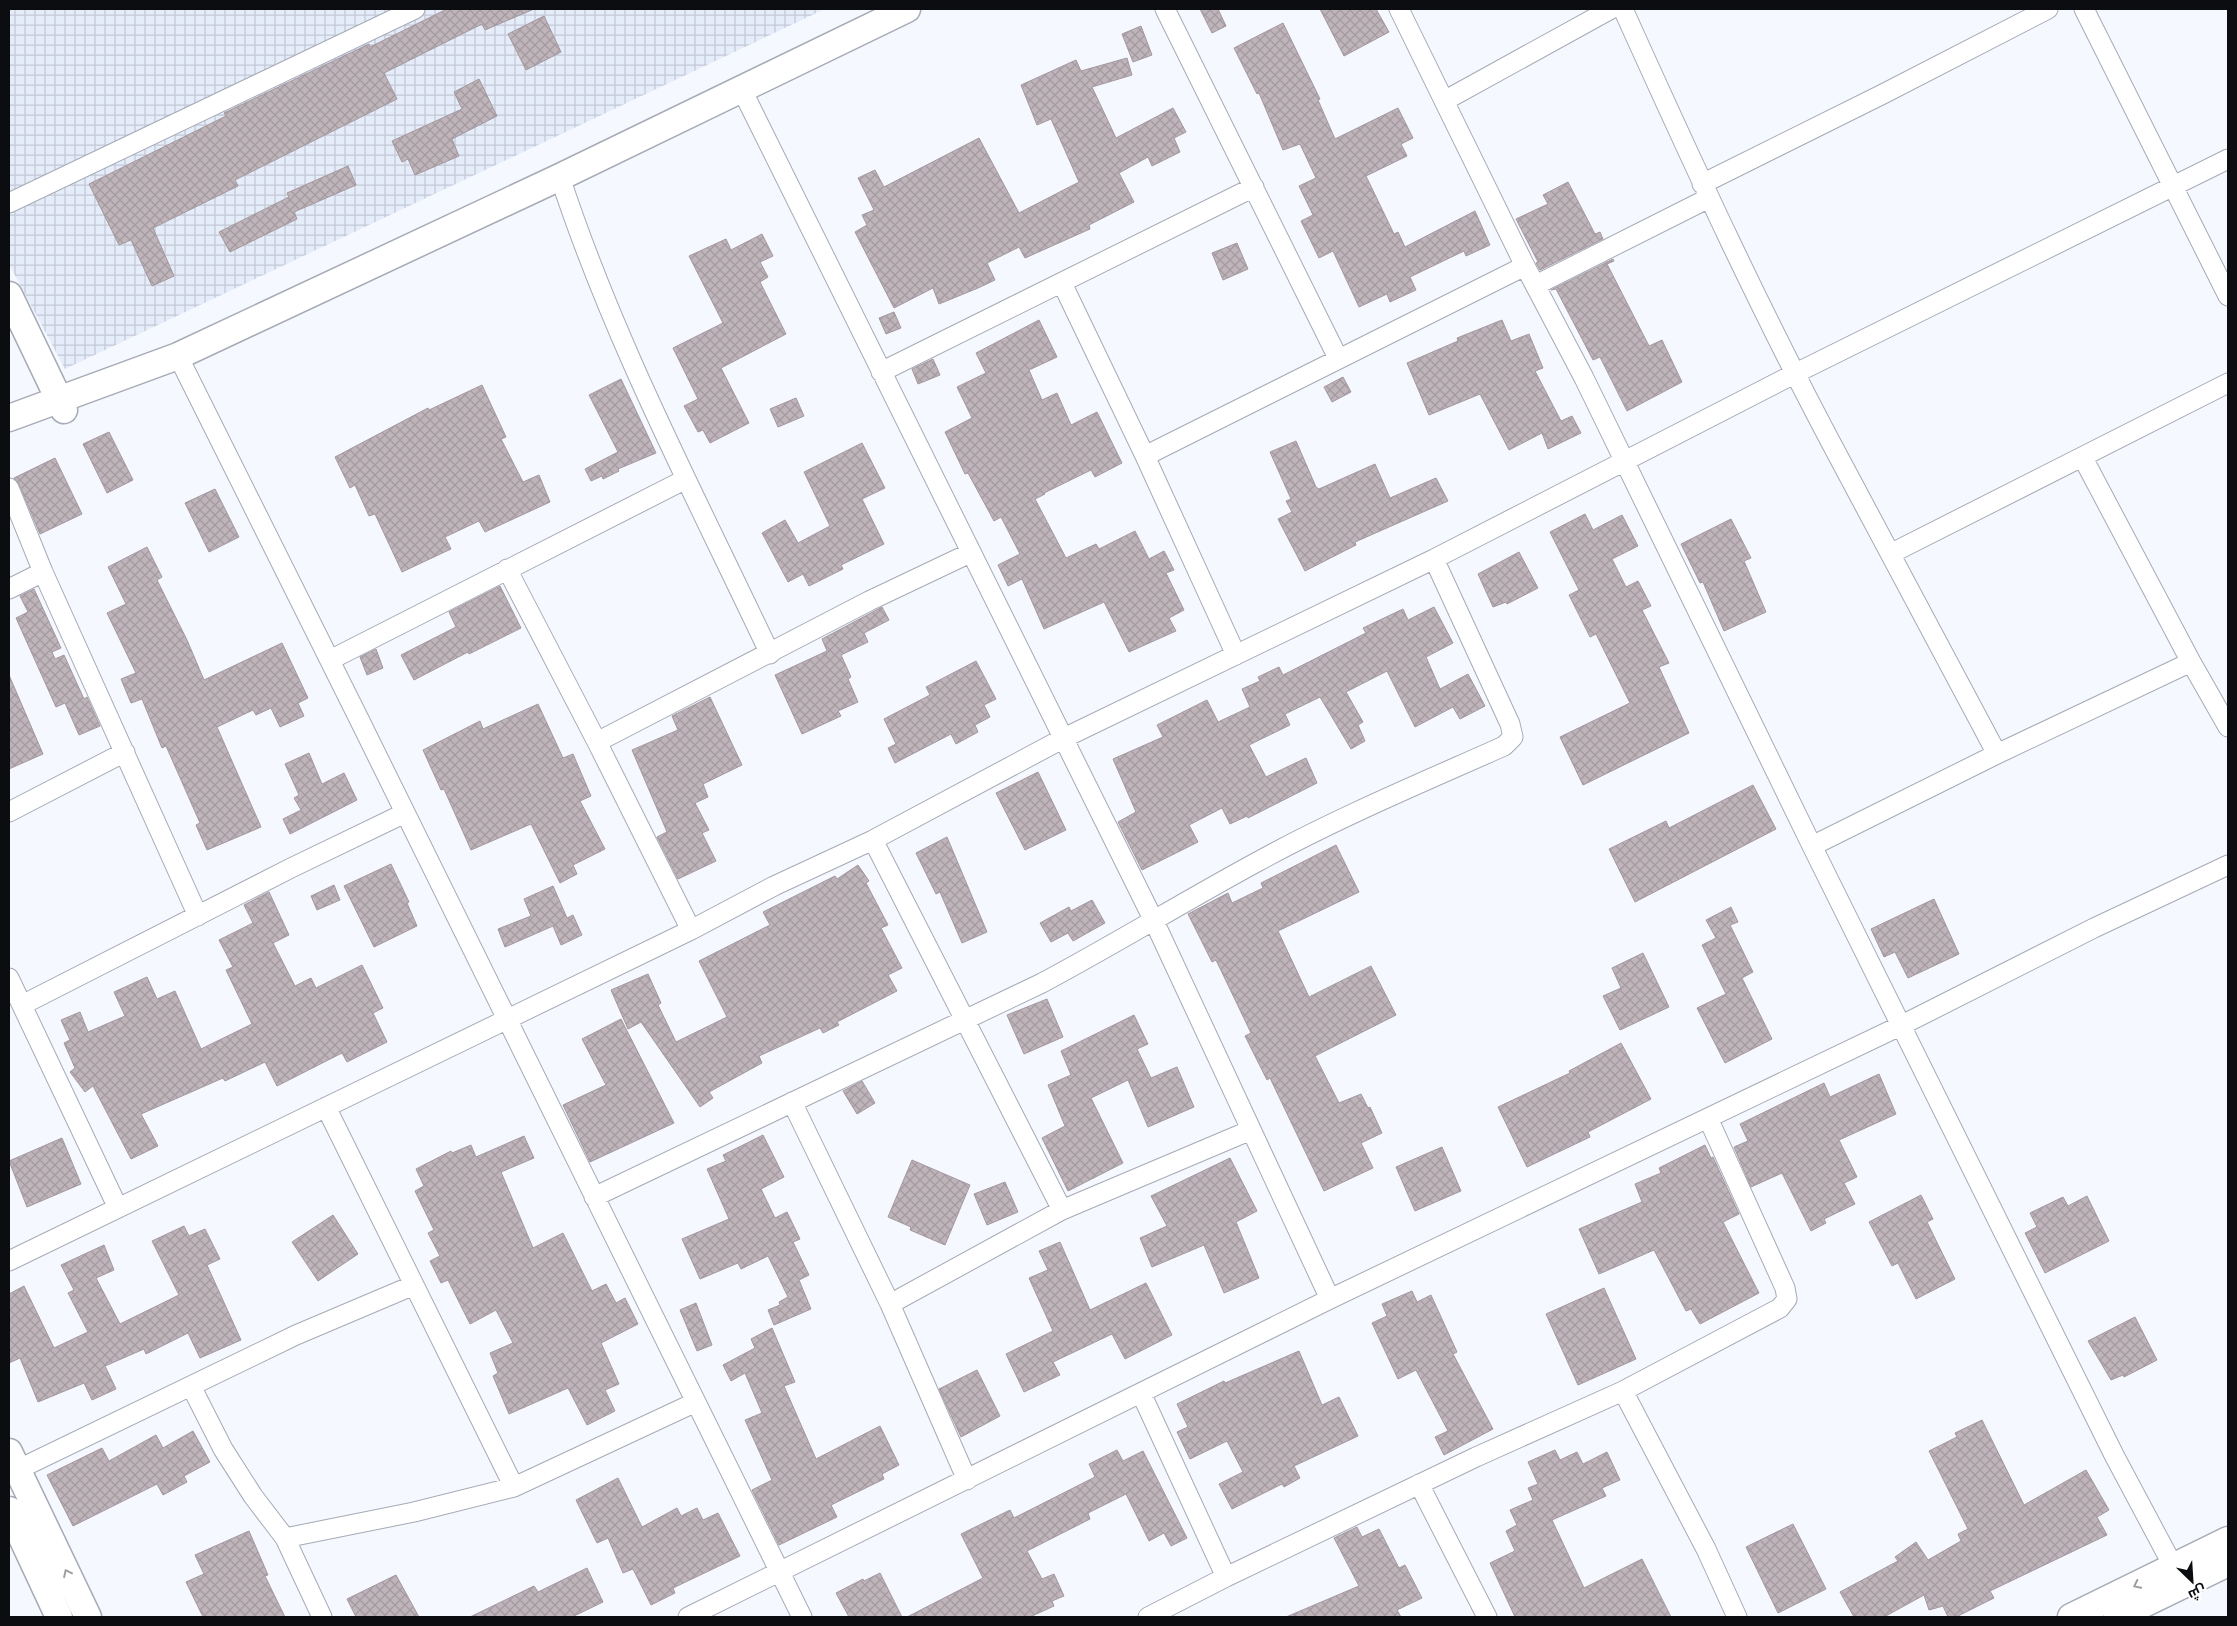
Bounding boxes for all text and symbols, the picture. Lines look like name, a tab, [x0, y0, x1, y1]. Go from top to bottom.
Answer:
north arrow	[2167, 1556, 2217, 1606]
one-way arrow	[63, 1569, 73, 1578]
one-way arrow	[2134, 1579, 2143, 1589]
text: ش	[2185, 1580, 2210, 1606]

